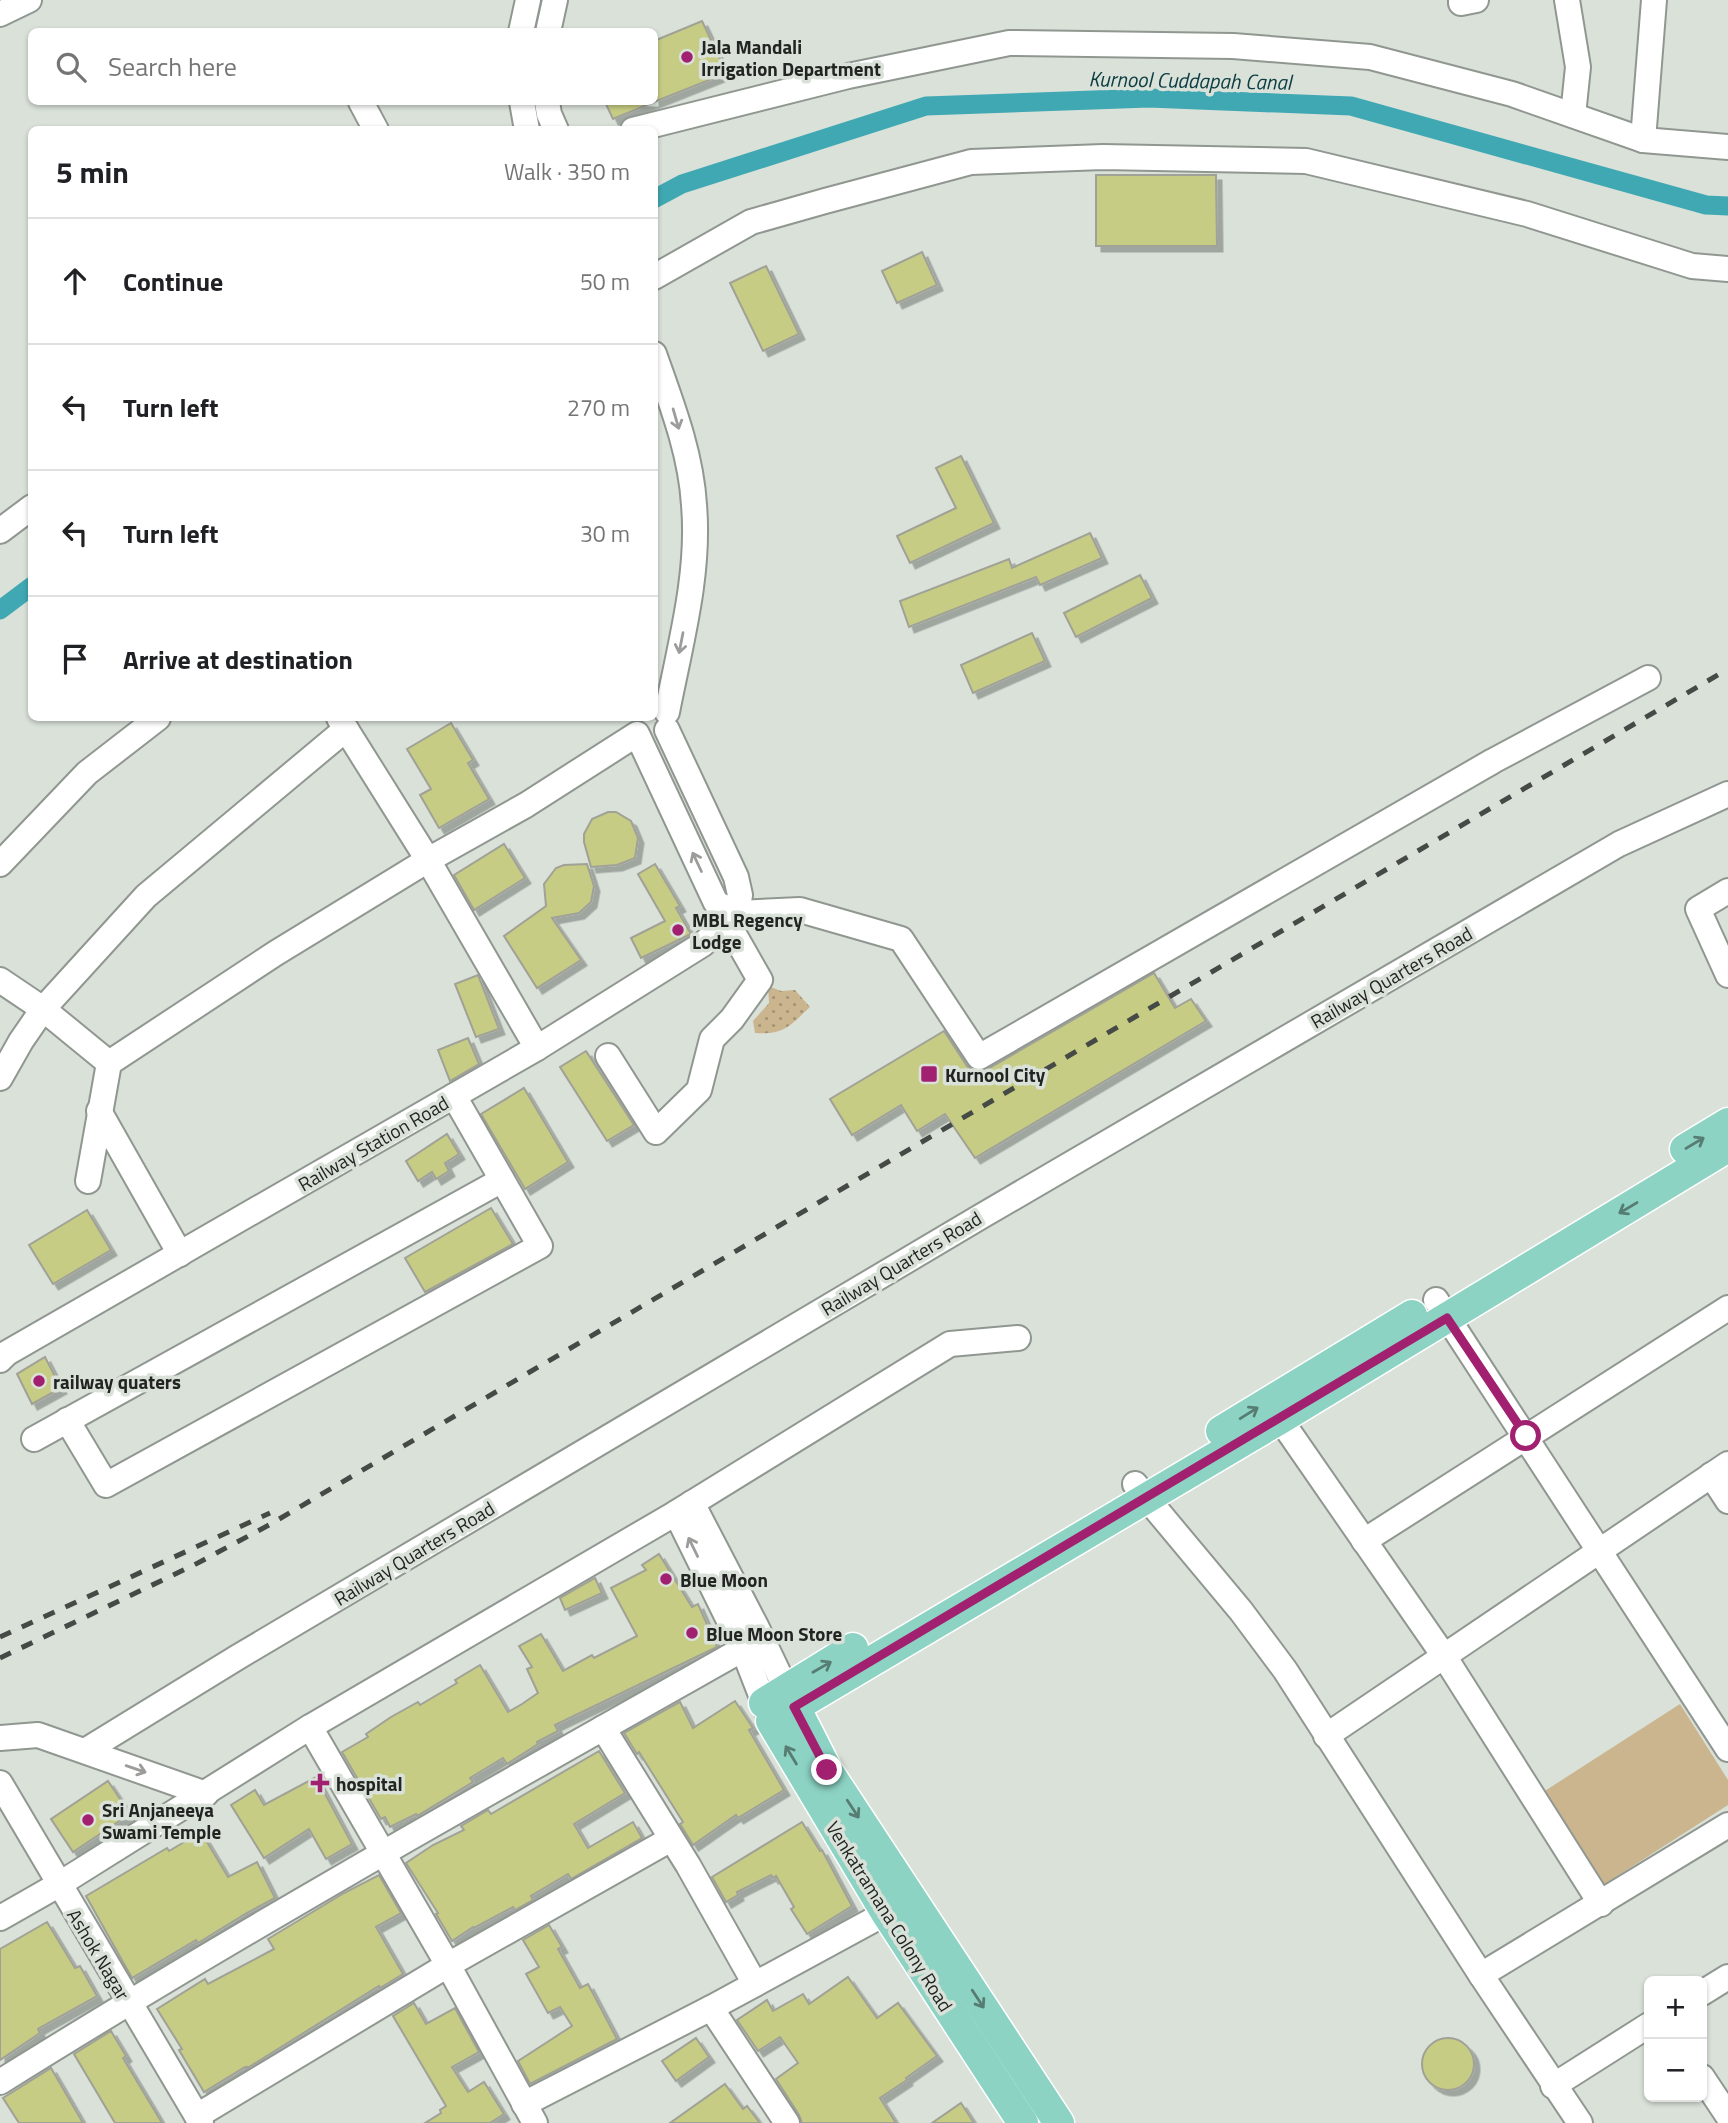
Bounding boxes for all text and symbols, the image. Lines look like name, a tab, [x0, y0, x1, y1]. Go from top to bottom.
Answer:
search box	[28, 28, 658, 105]
place label: Jala Mandali Irrigation Department	[701, 32, 881, 83]
text: Search here	[108, 47, 237, 86]
icon: search	[52, 48, 90, 86]
marker: Jala Mandali Irrigation Department	[679, 49, 695, 65]
water label: Kurnool Cuddapah Canal	[1088, 62, 1294, 98]
text: 5 min	[56, 149, 129, 195]
text: Walk · 350 m	[504, 154, 630, 189]
icon: ahead	[56, 262, 94, 300]
text: Continue	[123, 262, 223, 301]
text: 50 m	[580, 264, 630, 299]
icon: left	[56, 388, 94, 426]
text: Turn left	[123, 388, 218, 427]
text: 270 m	[567, 390, 630, 425]
one-way arrow	[670, 407, 683, 429]
icon: left	[56, 514, 94, 552]
text: Turn left	[123, 514, 218, 553]
text: 30 m	[580, 516, 630, 551]
one-way arrow	[673, 631, 687, 654]
icon: arrive	[56, 640, 94, 678]
text: Arrive at destination	[123, 640, 353, 679]
one-way arrow	[690, 852, 703, 873]
place label: MBL Regency Lodge	[692, 905, 803, 956]
street label: Railway Quarters Road	[1305, 919, 1477, 1035]
marker: MBL Regency Lodge	[670, 922, 686, 938]
place label: Kurnool City	[945, 1060, 1046, 1089]
marker: Kurnool City	[919, 1064, 939, 1084]
street label: Railway Station Road	[292, 1088, 454, 1198]
one-way arrow	[1685, 1136, 1705, 1150]
one-way arrow	[1618, 1201, 1638, 1215]
street label: Railway Quarters Road	[815, 1204, 987, 1322]
place label: railway quaters	[53, 1367, 181, 1396]
marker: railway quaters	[31, 1373, 47, 1389]
one-way arrow	[1239, 1406, 1259, 1420]
route start	[1510, 1420, 1541, 1451]
street label: Railway Quarters Road	[328, 1494, 500, 1612]
one-way arrow	[686, 1537, 699, 1558]
place label: Blue Moon	[680, 1565, 768, 1594]
marker: Blue Moon	[658, 1571, 674, 1587]
place label: Blue Moon Store	[706, 1619, 843, 1648]
marker: Blue Moon Store	[684, 1625, 700, 1641]
one-way arrow	[811, 1660, 831, 1674]
one-way arrow	[783, 1745, 797, 1765]
route end	[811, 1754, 842, 1785]
one-way arrow	[125, 1763, 147, 1776]
place label: hospital	[336, 1769, 403, 1798]
marker: hospital	[310, 1773, 330, 1793]
place label: Sri Anjaneeya Swami Temple	[102, 1795, 221, 1846]
one-way arrow	[845, 1799, 860, 1818]
marker: Sri Anjaneeya Swami Temple	[80, 1812, 96, 1828]
street label: Venkatramana Colony Road	[819, 1815, 961, 2017]
street label: Ashok Nagar	[60, 1903, 138, 2006]
map controls	[1644, 1976, 1707, 2102]
button: +	[1644, 1976, 1707, 2039]
one-way arrow	[971, 1989, 985, 2008]
button: −	[1644, 2039, 1707, 2102]

